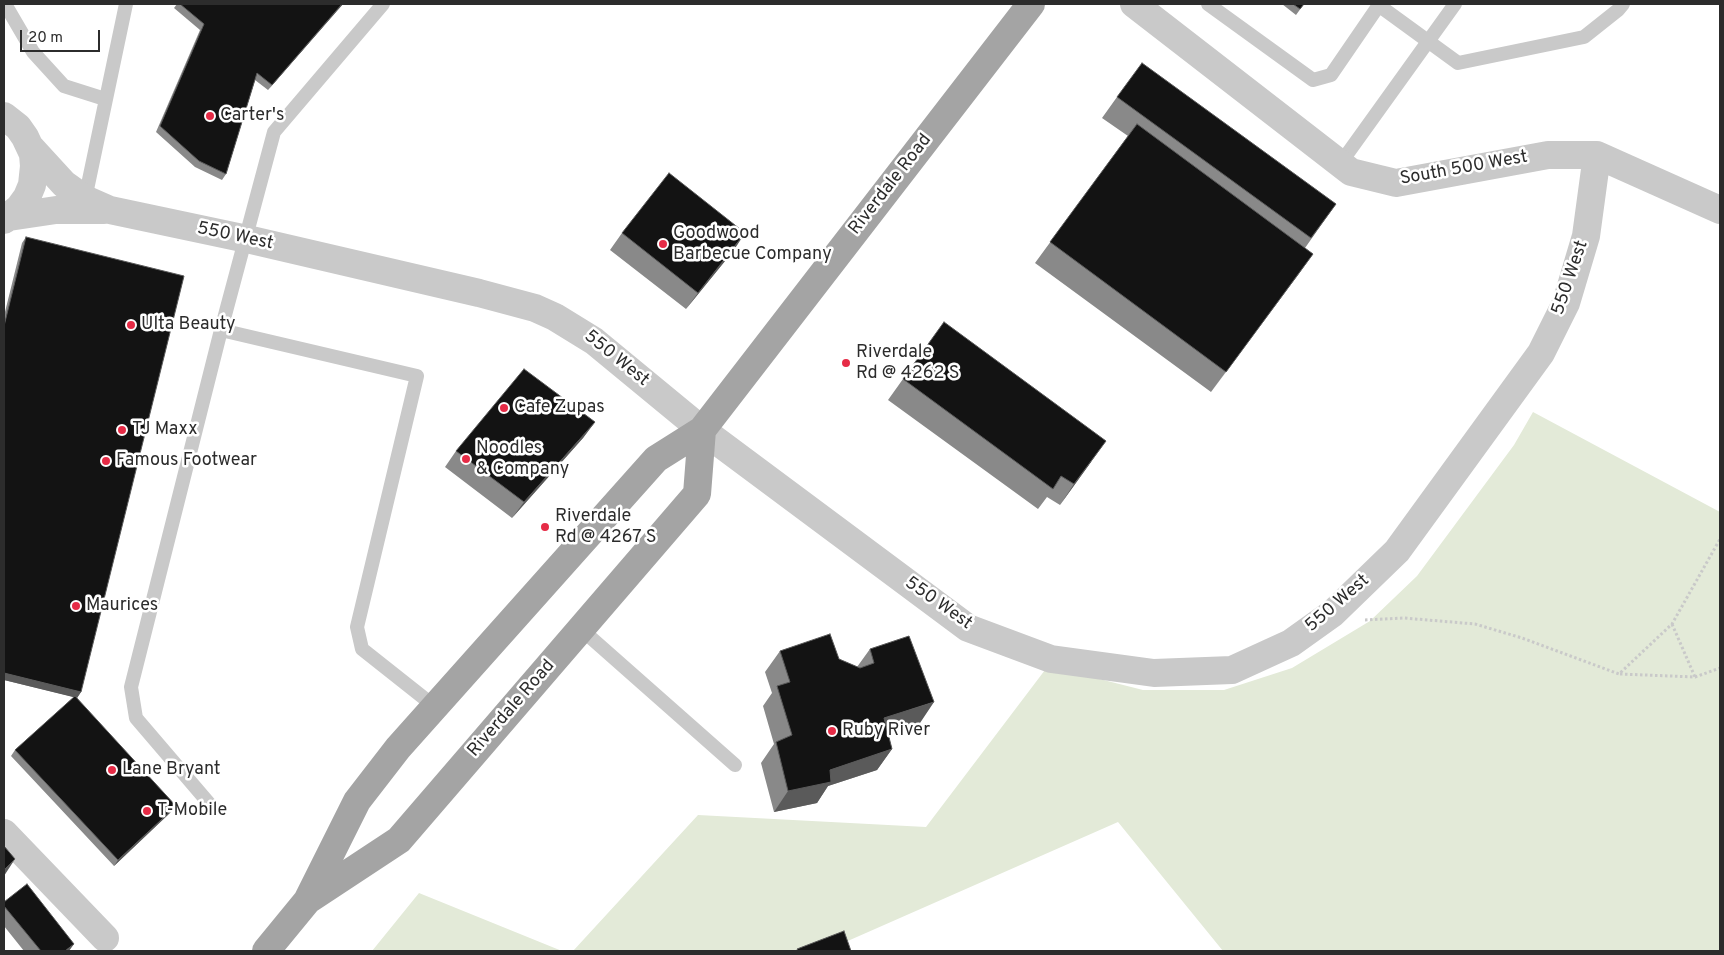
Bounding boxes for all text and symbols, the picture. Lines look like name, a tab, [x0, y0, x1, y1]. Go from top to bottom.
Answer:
scale bar	[22, 20, 102, 52]
text: 20 m	[28, 29, 63, 48]
place label: Carter's	[220, 105, 284, 127]
marker: Carter's	[204, 110, 216, 122]
street label: Riverdale Road	[845, 130, 937, 240]
street label: South 500 West	[1399, 147, 1529, 191]
street label: 550 West	[195, 218, 275, 256]
place label: Goodwood Barbecue Company	[673, 223, 832, 266]
marker: Goodwood Barbecue Company	[657, 238, 669, 250]
street label: 550 West	[1548, 238, 1594, 318]
place label: Ulta Beauty	[141, 314, 236, 336]
marker: Ulta Beauty	[125, 319, 137, 331]
street label: 550 West	[579, 326, 653, 392]
place label: Riverdale Rd @ 4262 S	[856, 342, 960, 384]
marker: Riverdale Rd @ 4262 S	[840, 357, 852, 369]
place label: Cafe Zupas	[514, 397, 605, 419]
marker: Cafe Zupas	[498, 402, 510, 414]
place label: TJ Maxx	[132, 419, 198, 441]
marker: TJ Maxx	[116, 424, 128, 436]
place label: Noodles & Company	[476, 438, 569, 480]
place label: Famous Footwear	[116, 450, 257, 472]
marker: Noodles & Company	[460, 453, 472, 465]
marker: Famous Footwear	[100, 455, 112, 467]
place label: Riverdale Rd @ 4267 S	[555, 506, 657, 548]
marker: Riverdale Rd @ 4267 S	[539, 521, 551, 533]
street label: 550 West	[1302, 570, 1374, 638]
street label: 550 West	[900, 573, 976, 635]
place label: Maurices	[86, 595, 158, 617]
marker: Maurices	[70, 600, 82, 612]
street label: Riverdale Road	[464, 656, 560, 762]
place label: Ruby River	[842, 720, 930, 742]
marker: Ruby River	[826, 725, 838, 737]
place label: Lane Bryant	[122, 759, 221, 781]
marker: Lane Bryant	[106, 764, 118, 776]
place label: T-Mobile	[157, 800, 227, 822]
marker: T-Mobile	[141, 805, 153, 817]

